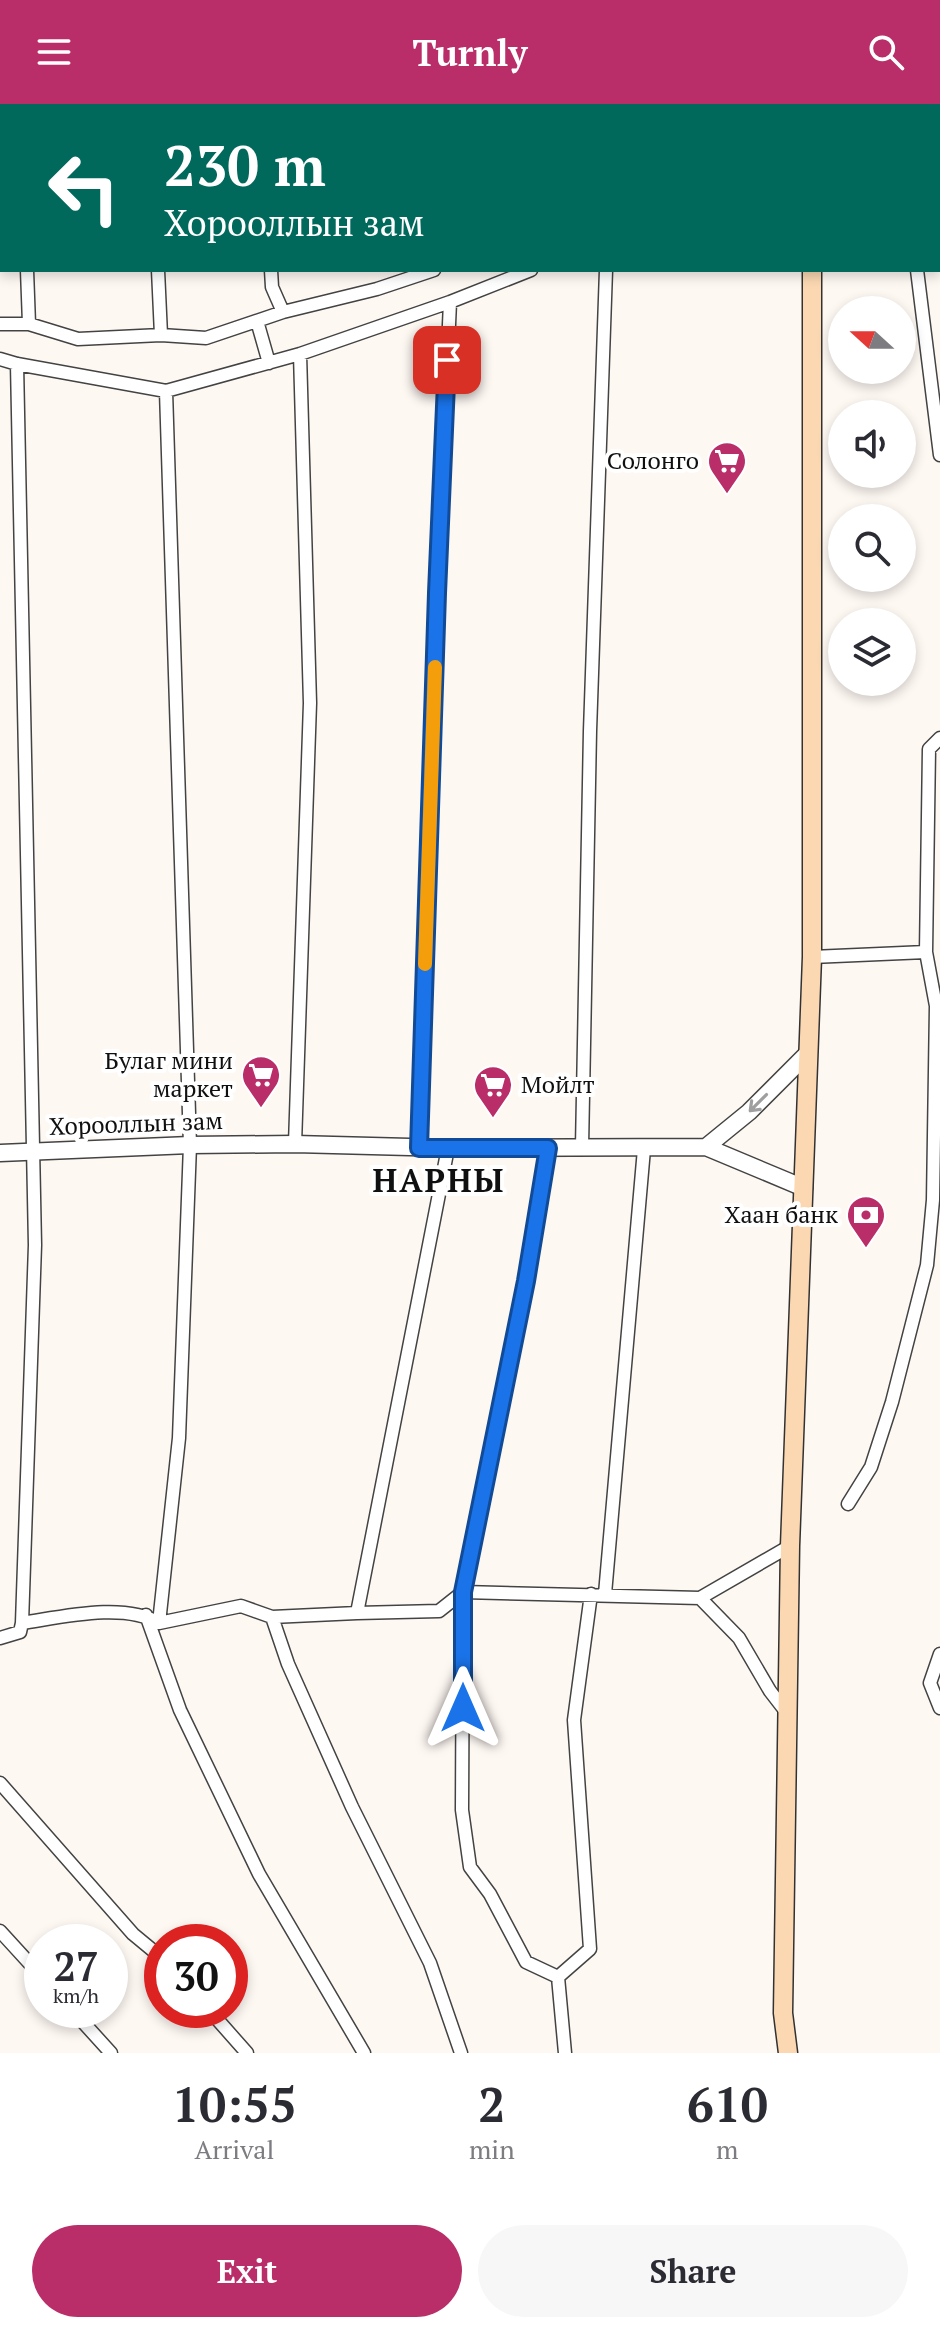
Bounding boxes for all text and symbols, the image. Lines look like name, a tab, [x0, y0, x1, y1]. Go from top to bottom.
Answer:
text: Turnly	[413, 29, 527, 76]
icon: menu	[32, 30, 76, 74]
icon: search	[864, 30, 908, 74]
text: 230 m	[164, 128, 326, 202]
icon: left	[32, 136, 136, 240]
text: Хорооллын зам	[164, 199, 424, 246]
north arrow	[828, 296, 916, 384]
map controls	[828, 296, 916, 696]
pin	[413, 326, 481, 394]
icon: arrive	[425, 338, 469, 382]
button: sound	[828, 400, 916, 488]
supermarket icon: Солонго	[706, 440, 748, 495]
place label: Солонго	[607, 444, 699, 476]
button: search	[828, 504, 916, 592]
button: layers	[828, 608, 916, 696]
place label: Булаг мини маркет	[105, 1044, 233, 1104]
supermarket icon: Булаг мини маркет	[240, 1054, 282, 1109]
supermarket icon: Мойлт	[472, 1064, 514, 1119]
place label: Мойлт	[521, 1068, 595, 1100]
one-way arrow	[749, 1093, 768, 1113]
street label: Хорооллын зам	[49, 1104, 223, 1142]
district label: НАРНЫ	[373, 1159, 505, 1201]
bank icon: Хаан банк	[845, 1194, 887, 1249]
place label: Хаан банк	[724, 1198, 838, 1230]
position arrow	[421, 1666, 505, 1750]
speed limit sign: 30	[144, 1924, 248, 2028]
text: 27	[53, 1939, 99, 1992]
text: km/h	[53, 1982, 99, 2009]
text: 10:55	[172, 2072, 297, 2136]
text: 2	[478, 2072, 505, 2136]
text: 610	[687, 2072, 768, 2136]
text: Arrival	[195, 2132, 274, 2166]
text: min	[469, 2132, 515, 2166]
text: m	[716, 2132, 739, 2166]
button: Exit	[32, 2225, 462, 2317]
button: Share	[478, 2225, 908, 2317]

